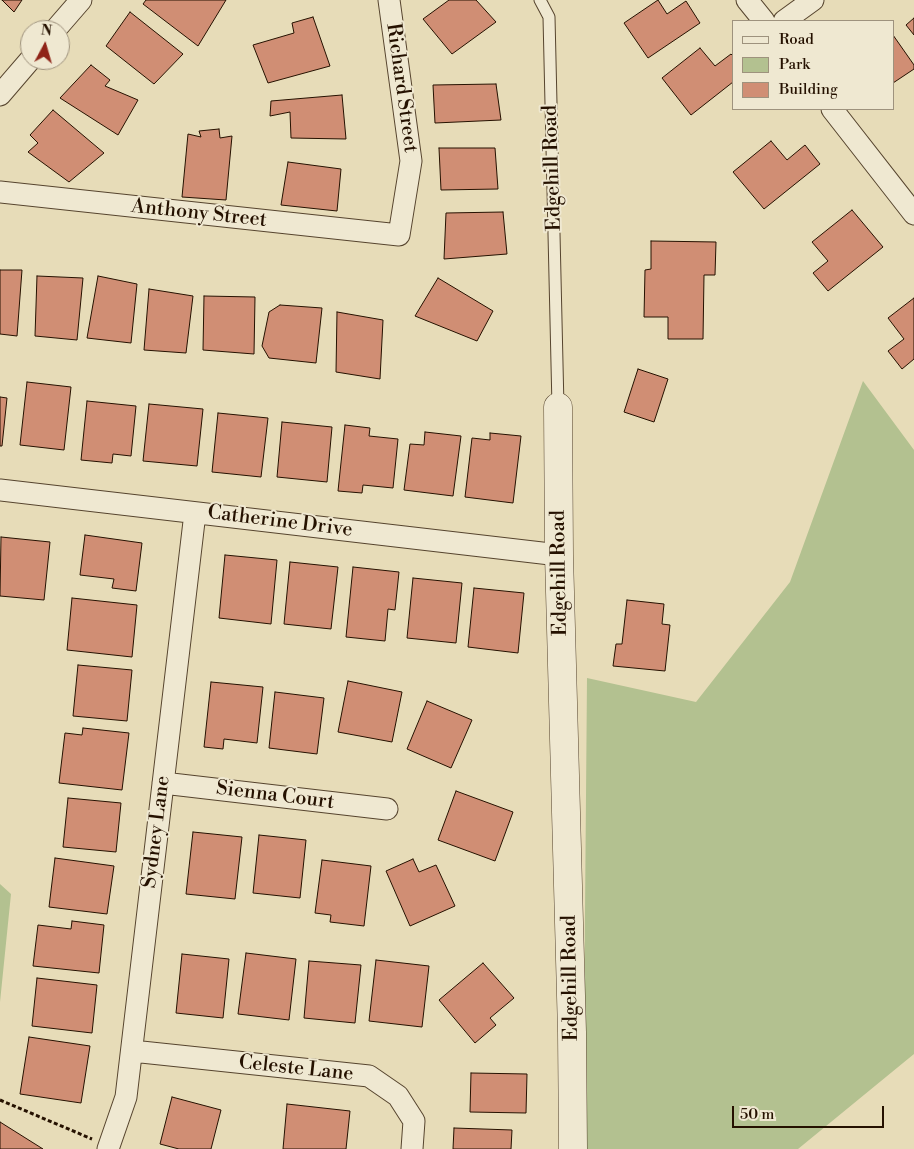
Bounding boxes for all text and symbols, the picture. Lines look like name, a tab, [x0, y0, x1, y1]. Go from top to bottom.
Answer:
north arrow	[20, 20, 70, 70]
legend	[732, 20, 894, 110]
text: N	[40, 22, 53, 41]
street label: Richard Street	[380, 22, 422, 154]
text: Road	[779, 30, 814, 49]
text: Park	[779, 55, 810, 74]
text: Building	[779, 80, 838, 99]
street label: Edgehill Road	[539, 104, 567, 232]
street label: Anthony Street	[130, 195, 268, 233]
street label: Catherine Drive	[206, 501, 354, 543]
street label: Edgehill Road	[547, 510, 573, 636]
street label: Sydney Lane	[138, 774, 176, 890]
street label: Sienna Court	[215, 777, 335, 815]
street label: Edgehill Road	[558, 915, 584, 1041]
street label: Celeste Lane	[237, 1051, 355, 1087]
scale bar	[734, 1096, 886, 1128]
text: 50 m	[740, 1105, 774, 1124]

